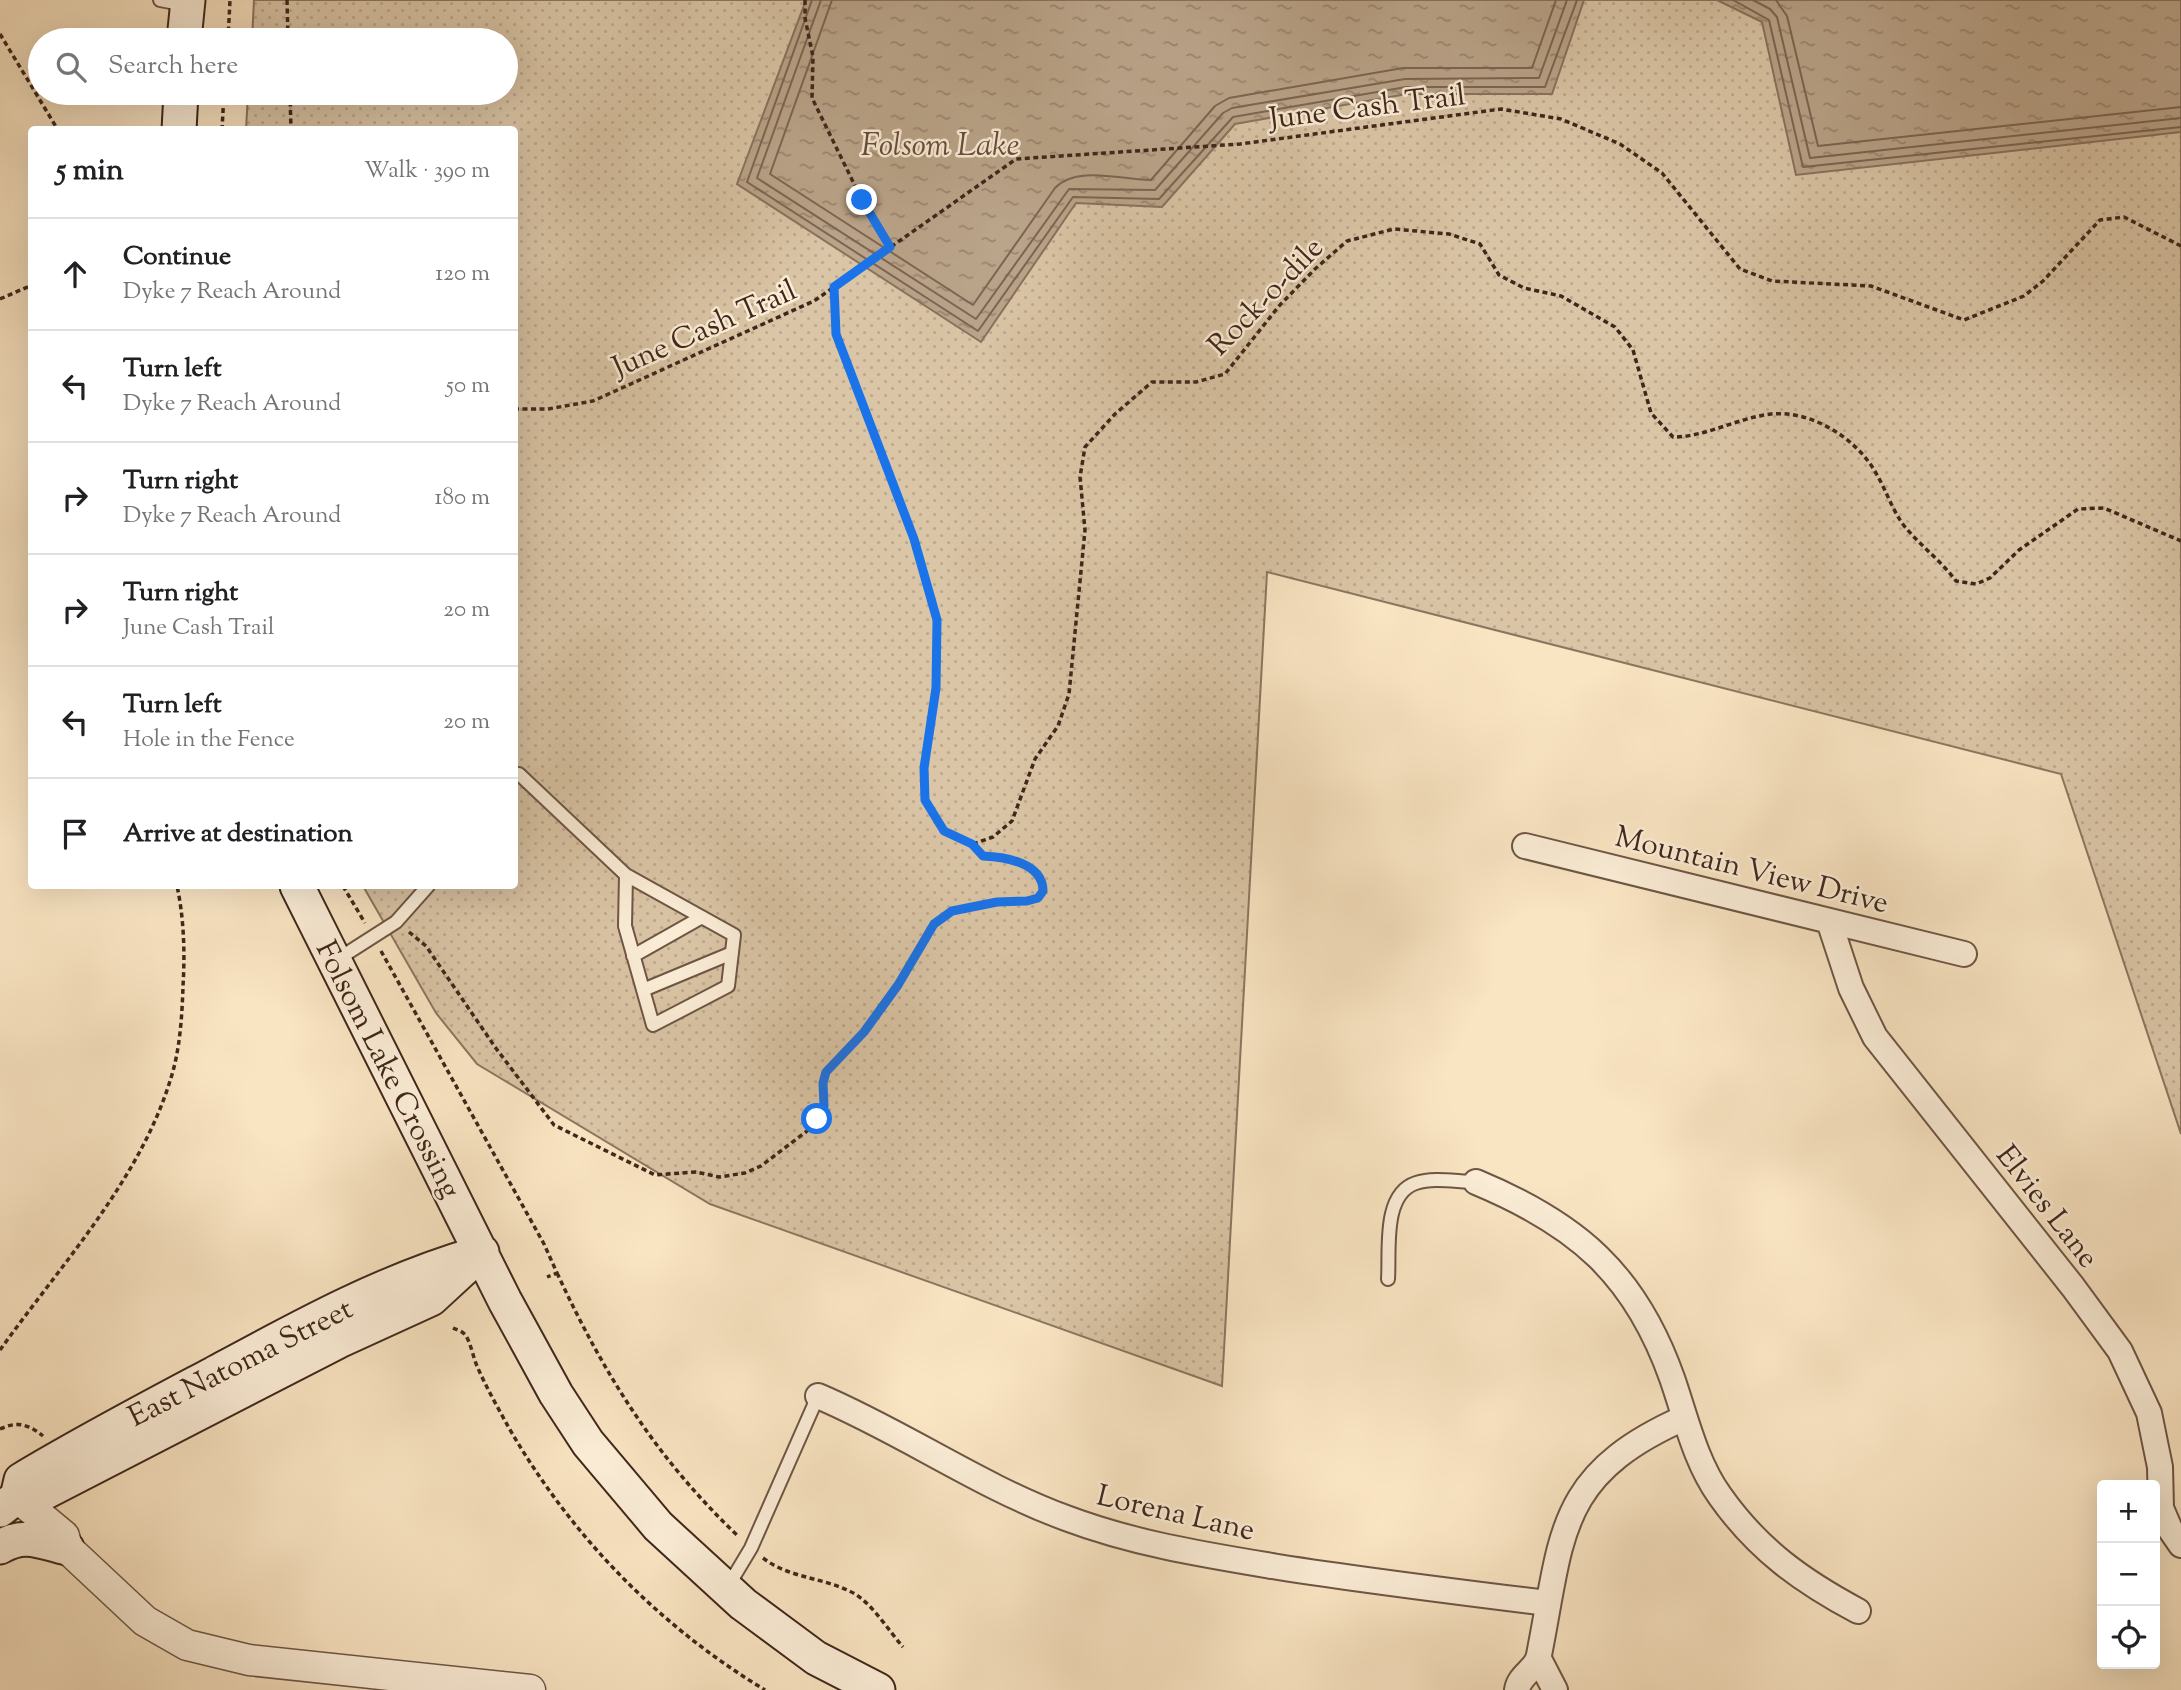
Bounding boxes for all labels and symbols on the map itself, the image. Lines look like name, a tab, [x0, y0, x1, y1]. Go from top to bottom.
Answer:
street label: June Cash Trail	[1265, 75, 1468, 142]
water label: Folsom Lake	[861, 124, 1019, 170]
route end	[846, 184, 877, 215]
street label: Rock-o-dile	[1199, 229, 1335, 367]
street label: June Cash Trail	[604, 270, 804, 391]
street label: Mountain View Drive	[1610, 817, 1893, 926]
street label: Folsom Lake Crossing	[303, 934, 470, 1206]
route start	[801, 1103, 832, 1134]
street label: Elvies Lane	[1984, 1137, 2108, 1278]
street label: East Natoma Street	[121, 1289, 361, 1439]
street label: Lorena Lane	[1092, 1475, 1259, 1553]

